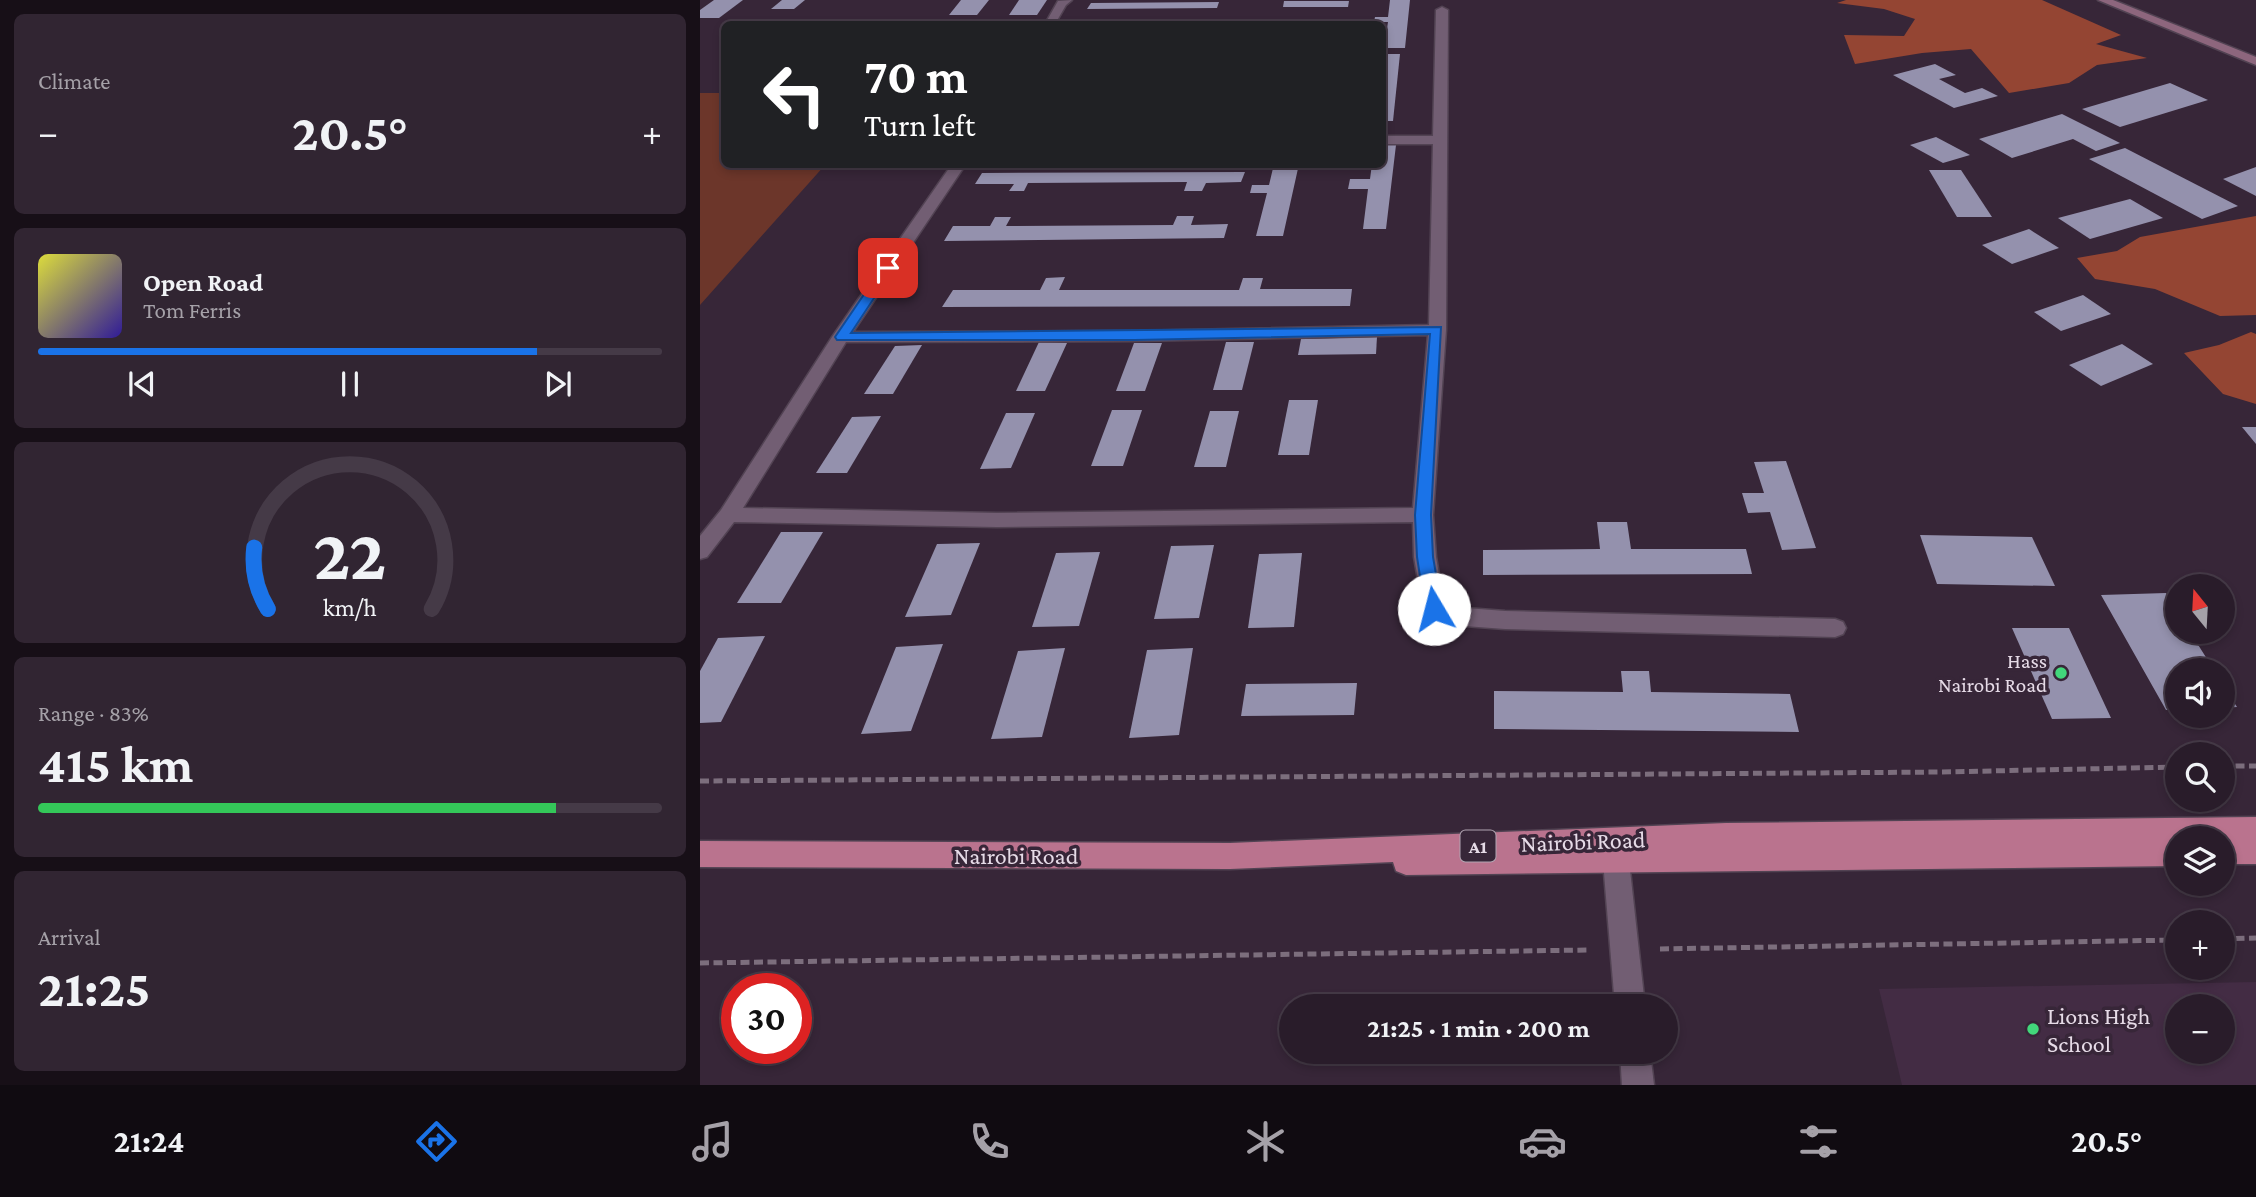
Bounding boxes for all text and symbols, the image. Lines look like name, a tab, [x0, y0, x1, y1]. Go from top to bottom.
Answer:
icon: left	[749, 49, 840, 140]
text: 70 m	[864, 49, 968, 104]
text: Climate	[38, 68, 110, 94]
text: 20.5°	[292, 103, 408, 161]
text: Turn left	[864, 107, 975, 143]
text: −	[38, 111, 58, 153]
text: +	[642, 111, 662, 153]
pin	[858, 238, 918, 298]
icon: arrive	[869, 249, 907, 287]
text: Open Road	[143, 268, 263, 297]
text: Tom Ferris	[143, 297, 241, 323]
icon: previous	[123, 365, 161, 403]
icon: pause	[331, 365, 369, 403]
icon: next	[539, 365, 577, 403]
text: 22	[313, 514, 387, 595]
position arrow	[1397, 572, 1471, 646]
north arrow	[2165, 574, 2235, 644]
map controls	[2165, 574, 2235, 1064]
text: km/h	[323, 593, 377, 620]
place label: Hass Nairobi Road	[1938, 649, 2047, 697]
button: sound	[2165, 658, 2235, 728]
marker: Hass Nairobi Road	[2053, 665, 2069, 681]
text: Range · 83%	[38, 700, 149, 726]
text: 415 km	[38, 735, 193, 793]
button: search	[2165, 742, 2235, 812]
street label: Nairobi Road	[1520, 825, 1646, 857]
button: layers	[2165, 826, 2235, 896]
road number: A1	[1460, 831, 1496, 862]
street label: Nairobi Road	[954, 842, 1079, 869]
button: +	[2165, 910, 2235, 980]
text: Arrival	[38, 924, 101, 950]
text: 21:25	[38, 959, 150, 1017]
speed limit sign: 30	[721, 973, 812, 1064]
button: −	[2165, 994, 2235, 1064]
place label: Lions High School	[2047, 1002, 2151, 1057]
text: 21:25 · 1 min · 200 m	[1367, 1014, 1590, 1043]
marker: Lions High School	[2025, 1021, 2041, 1037]
icon: directions	[412, 1117, 461, 1166]
icon: music	[688, 1117, 737, 1166]
icon: phone	[965, 1117, 1014, 1166]
icon: climate	[1241, 1117, 1290, 1166]
icon: car	[1518, 1117, 1567, 1166]
icon: filters	[1794, 1117, 1843, 1166]
text: 21:24	[114, 1123, 184, 1159]
text: 20.5°	[2071, 1123, 2142, 1159]

